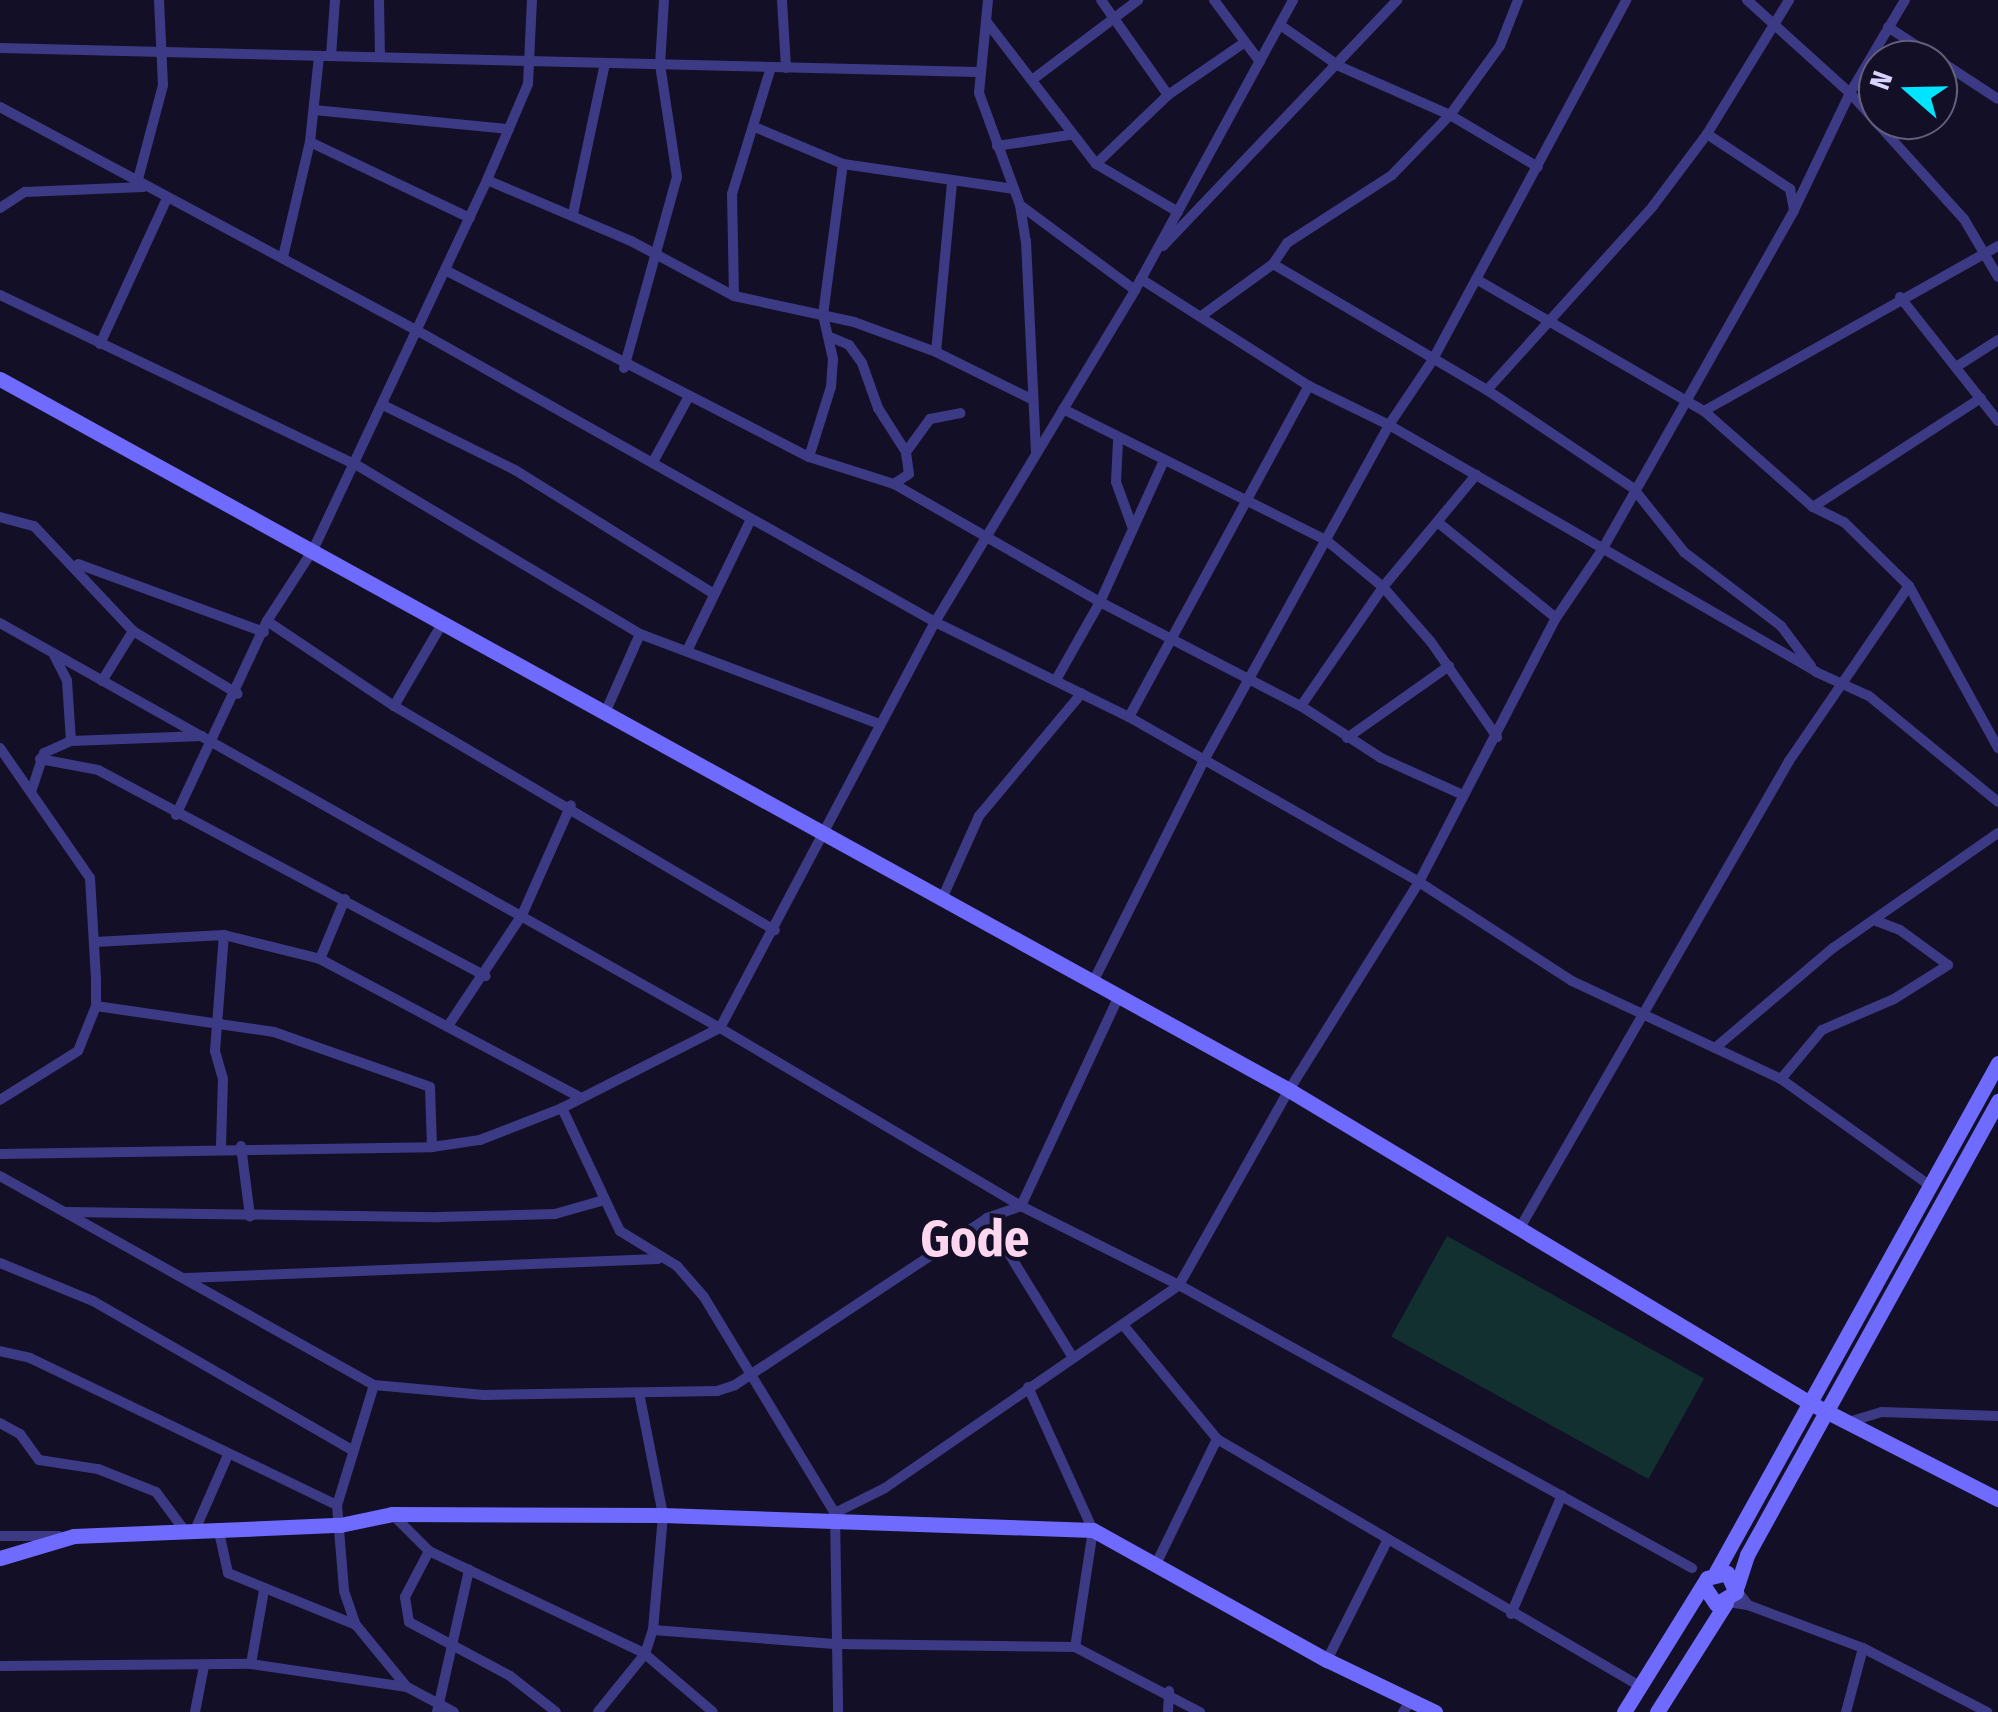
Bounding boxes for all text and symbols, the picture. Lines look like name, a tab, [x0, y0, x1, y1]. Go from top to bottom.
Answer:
north arrow	[1858, 40, 1958, 140]
text: N	[1863, 67, 1900, 94]
district label: Gode	[921, 1210, 1029, 1270]

